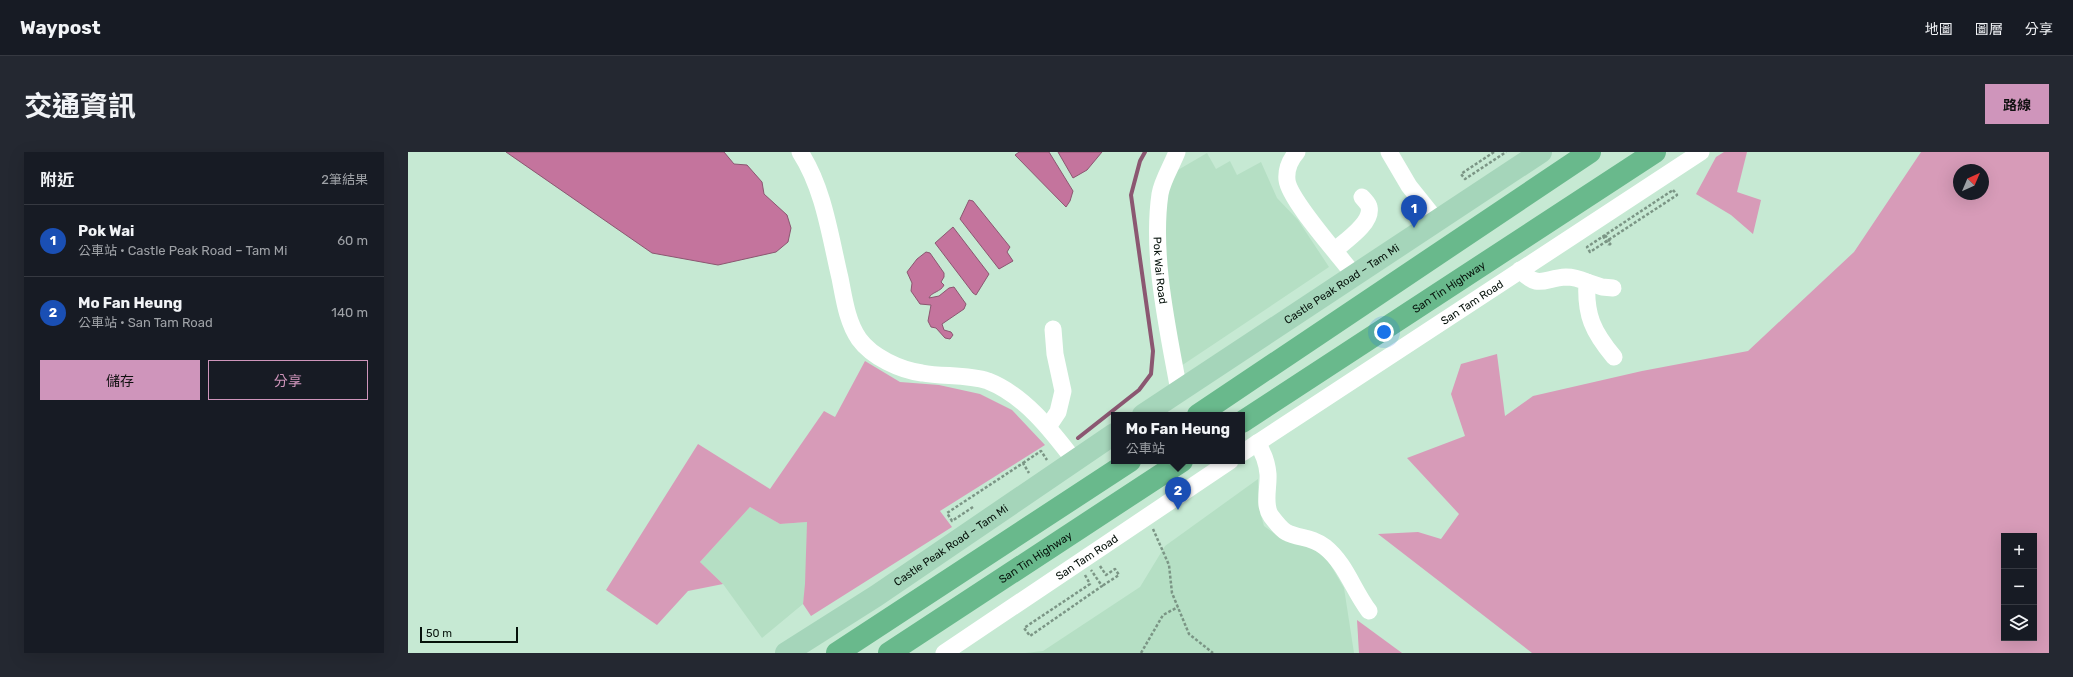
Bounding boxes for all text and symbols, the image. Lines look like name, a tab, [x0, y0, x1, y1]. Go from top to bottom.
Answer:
text: Waypost	[20, 16, 101, 39]
text: 地圖	[1925, 21, 1953, 38]
text: 圖層	[1975, 21, 2003, 38]
text: 分享	[2025, 21, 2053, 38]
button: 路線	[1985, 84, 2049, 124]
text: 交通資訊	[24, 90, 136, 123]
north arrow	[1953, 164, 1989, 200]
text: 附近	[40, 170, 74, 190]
text: 2筆結果	[321, 172, 368, 187]
pin: 1	[1401, 195, 1427, 228]
text: Pok Wai	[78, 222, 134, 240]
text: 1	[50, 233, 56, 248]
text: 60 m	[337, 233, 368, 248]
street label: Pok Wai Road	[1150, 237, 1169, 305]
street label: Castle Peak Road – Tam Mi	[1282, 241, 1402, 327]
text: 公車站 · Castle Peak Road – Tam Mi	[78, 243, 287, 258]
street label: San Tin Highway	[1410, 259, 1488, 316]
street label: San Tam Road	[1439, 277, 1506, 328]
text: Mo Fan Heung	[78, 294, 182, 312]
text: 2	[49, 305, 57, 320]
text: 140 m	[331, 305, 368, 320]
text: 公車站 · San Tam Road	[78, 315, 213, 330]
your location	[1374, 322, 1394, 342]
button: 儲存	[40, 360, 200, 400]
button: 分享	[208, 360, 368, 400]
popup	[1111, 412, 1245, 464]
text: Mo Fan Heung	[1126, 420, 1230, 438]
text: 公車站	[1126, 441, 1165, 456]
pin: 2	[1165, 477, 1191, 510]
street label: Castle Peak Road – Tam Mi	[891, 502, 1011, 589]
street label: San Tin Highway	[997, 529, 1075, 586]
street label: San Tam Road	[1054, 532, 1121, 583]
map controls	[2001, 533, 2037, 641]
button: +	[2001, 533, 2037, 569]
button: −	[2001, 569, 2037, 605]
button: layers	[2001, 605, 2037, 641]
scale bar	[420, 625, 518, 644]
text: 50 m	[426, 627, 452, 640]

